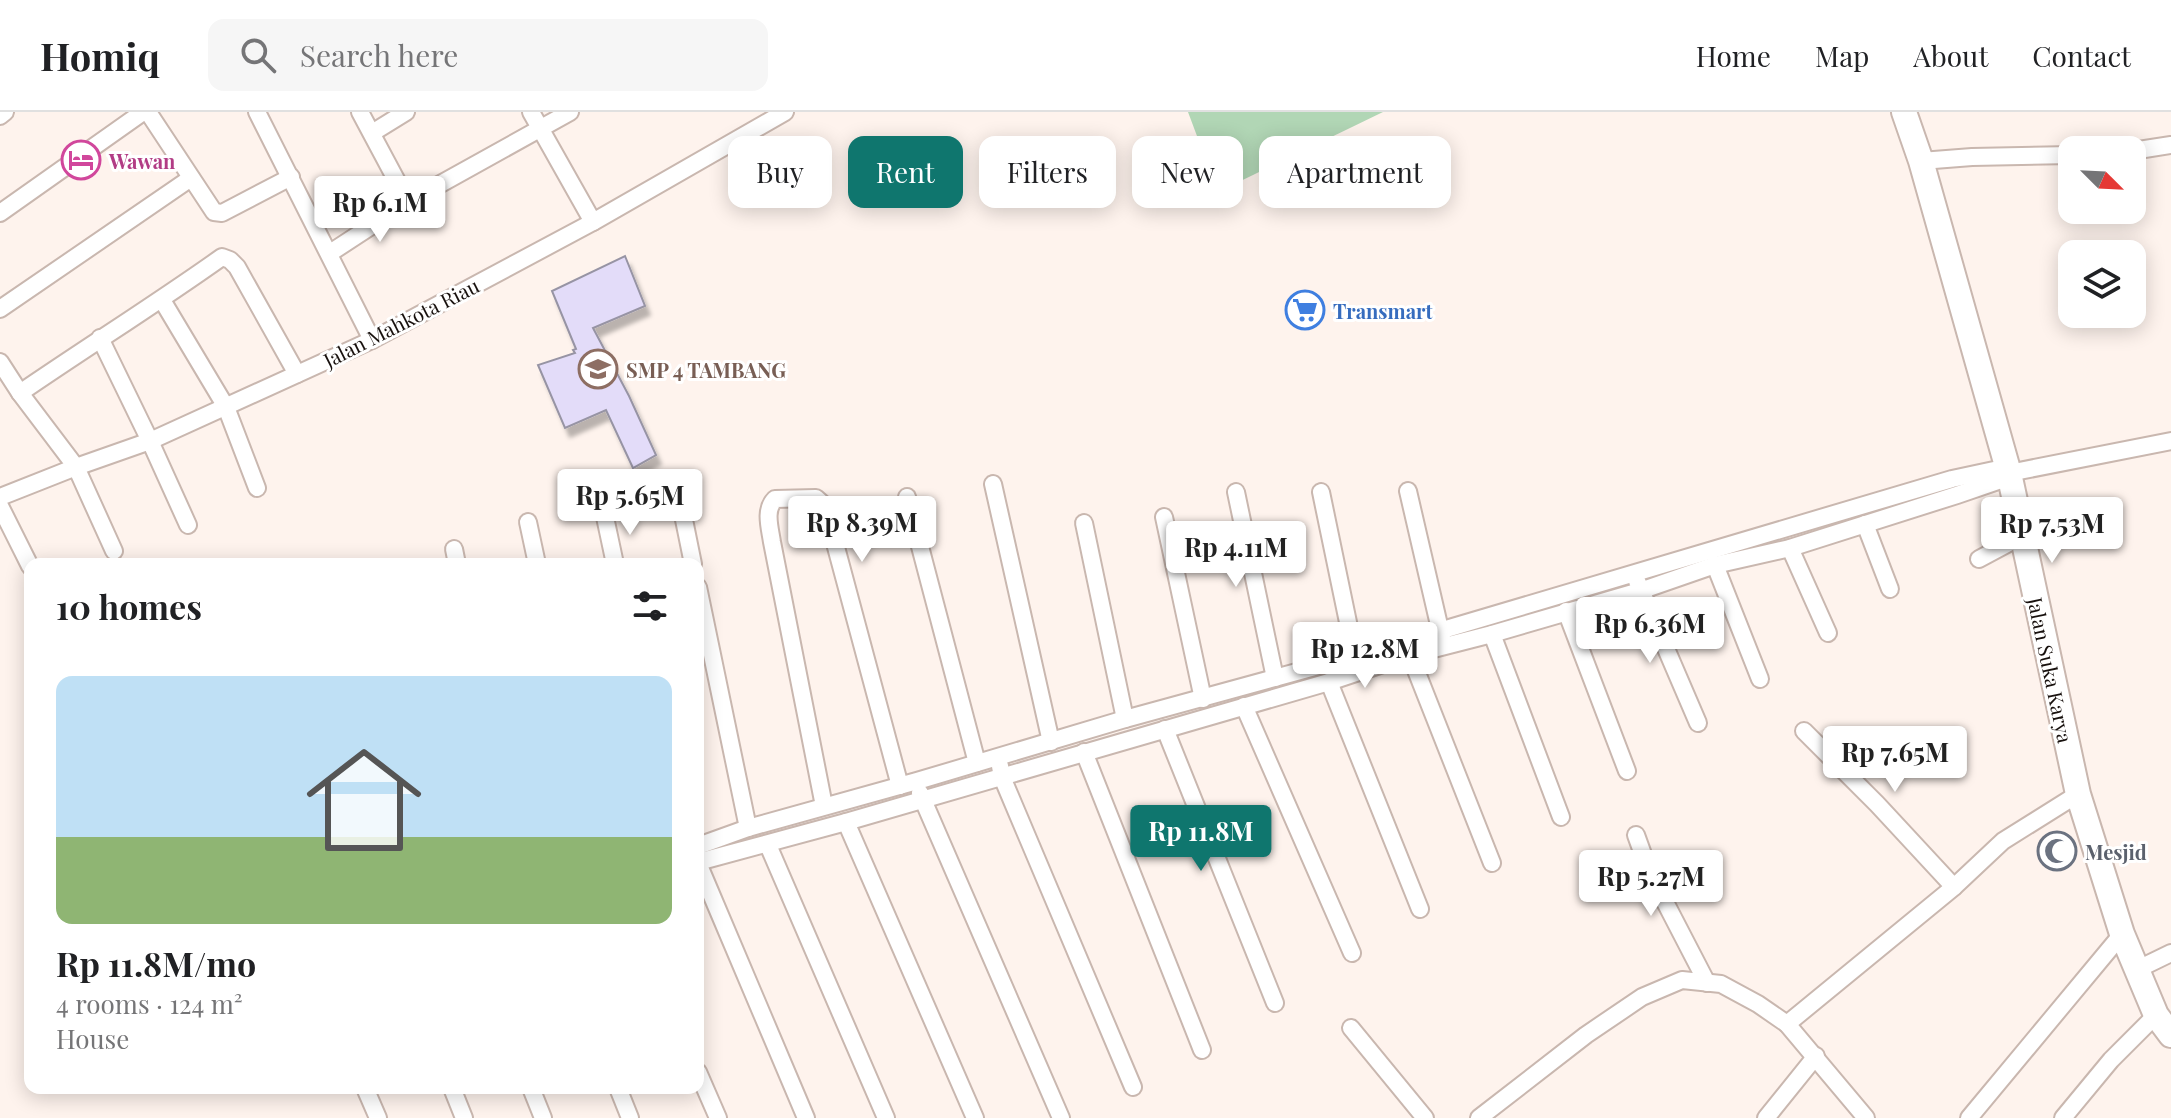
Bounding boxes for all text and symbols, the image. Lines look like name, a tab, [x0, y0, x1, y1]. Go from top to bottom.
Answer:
search box	[208, 19, 768, 91]
text: Homiq	[40, 30, 160, 81]
icon: search	[236, 33, 280, 77]
text: Search here	[300, 35, 458, 75]
text: Home	[1696, 37, 1771, 74]
text: Map	[1815, 37, 1869, 74]
text: About	[1913, 37, 1988, 74]
text: Contact	[2032, 37, 2131, 74]
chip: Buy	[728, 136, 832, 208]
chip: Rent	[848, 136, 963, 208]
chip: Filters	[979, 136, 1116, 208]
chip: New	[1132, 136, 1243, 208]
chip: Apartment	[1259, 136, 1451, 208]
north arrow	[2058, 136, 2146, 224]
map controls	[2058, 136, 2146, 328]
hotel icon: Wawan	[60, 139, 102, 181]
place label: Wawan	[108, 147, 176, 174]
pin: Rp 6.1M	[306, 176, 454, 244]
text: Rp 6.1M	[332, 184, 428, 219]
button: layers	[2058, 240, 2146, 328]
street label: Jalan Mahkota Riau	[318, 271, 484, 373]
supermarket icon: Transmart	[1284, 289, 1326, 331]
place label: Transmart	[1333, 297, 1433, 324]
school or university icon: SMP 4 TAMBANG	[577, 348, 619, 390]
place label: SMP 4 TAMBANG	[626, 356, 786, 383]
pin: Rp 5.65M	[547, 469, 713, 537]
text: Rp 5.65M	[575, 477, 685, 512]
pin: Rp 8.39M	[779, 496, 945, 564]
pin: Rp 7.53M	[1969, 497, 2135, 565]
text: Rp 8.39M	[806, 504, 918, 539]
text: Rp 7.53M	[1999, 505, 2105, 540]
pin: Rp 4.11M	[1153, 521, 1319, 589]
text: Rp 4.11M	[1184, 529, 1288, 564]
text: 10 homes	[56, 583, 202, 629]
icon: filters	[628, 584, 672, 628]
street label: Jalan Suka Karya	[2022, 594, 2080, 745]
pin: Rp 6.36M	[1567, 597, 1733, 665]
text: Rp 6.36M	[1594, 605, 1706, 640]
pin: Rp 12.8M	[1282, 622, 1448, 690]
text: Rp 12.8M	[1311, 630, 1419, 665]
pin: Rp 7.65M	[1812, 726, 1978, 794]
icon: home	[292, 728, 436, 872]
text: Rp 7.65M	[1841, 734, 1949, 769]
pin: Rp 11.8M	[1118, 805, 1284, 873]
text: Rp 11.8M	[1148, 813, 1254, 848]
mosque icon: Mesjid	[2036, 830, 2078, 872]
place label: Mesjid	[2085, 838, 2147, 865]
pin: Rp 5.27M	[1568, 850, 1734, 918]
text: Rp 5.27M	[1597, 858, 1705, 893]
text: Rp 11.8M/mo	[56, 940, 256, 986]
text: 4 rooms · 124 m²	[56, 986, 243, 1021]
text: House	[56, 1021, 129, 1056]

